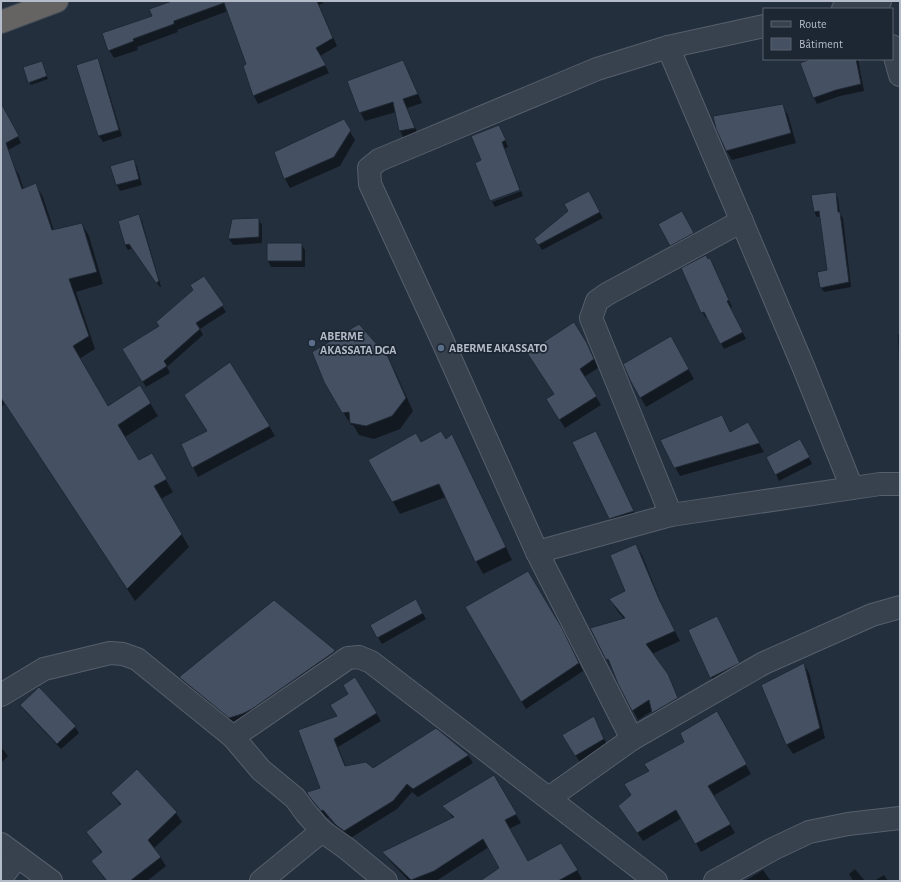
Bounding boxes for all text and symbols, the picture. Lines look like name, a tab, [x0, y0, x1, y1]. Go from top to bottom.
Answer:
legend	[763, 8, 893, 60]
text: Route	[799, 18, 826, 30]
text: Bâtiment	[799, 38, 843, 50]
place label: ABERME AKASSATA DGA	[320, 330, 397, 356]
marker: ABERME AKASSATA DGA	[307, 338, 317, 348]
place label: ABERME AKASSATO	[449, 342, 547, 354]
marker: ABERME AKASSATO	[436, 343, 446, 353]

